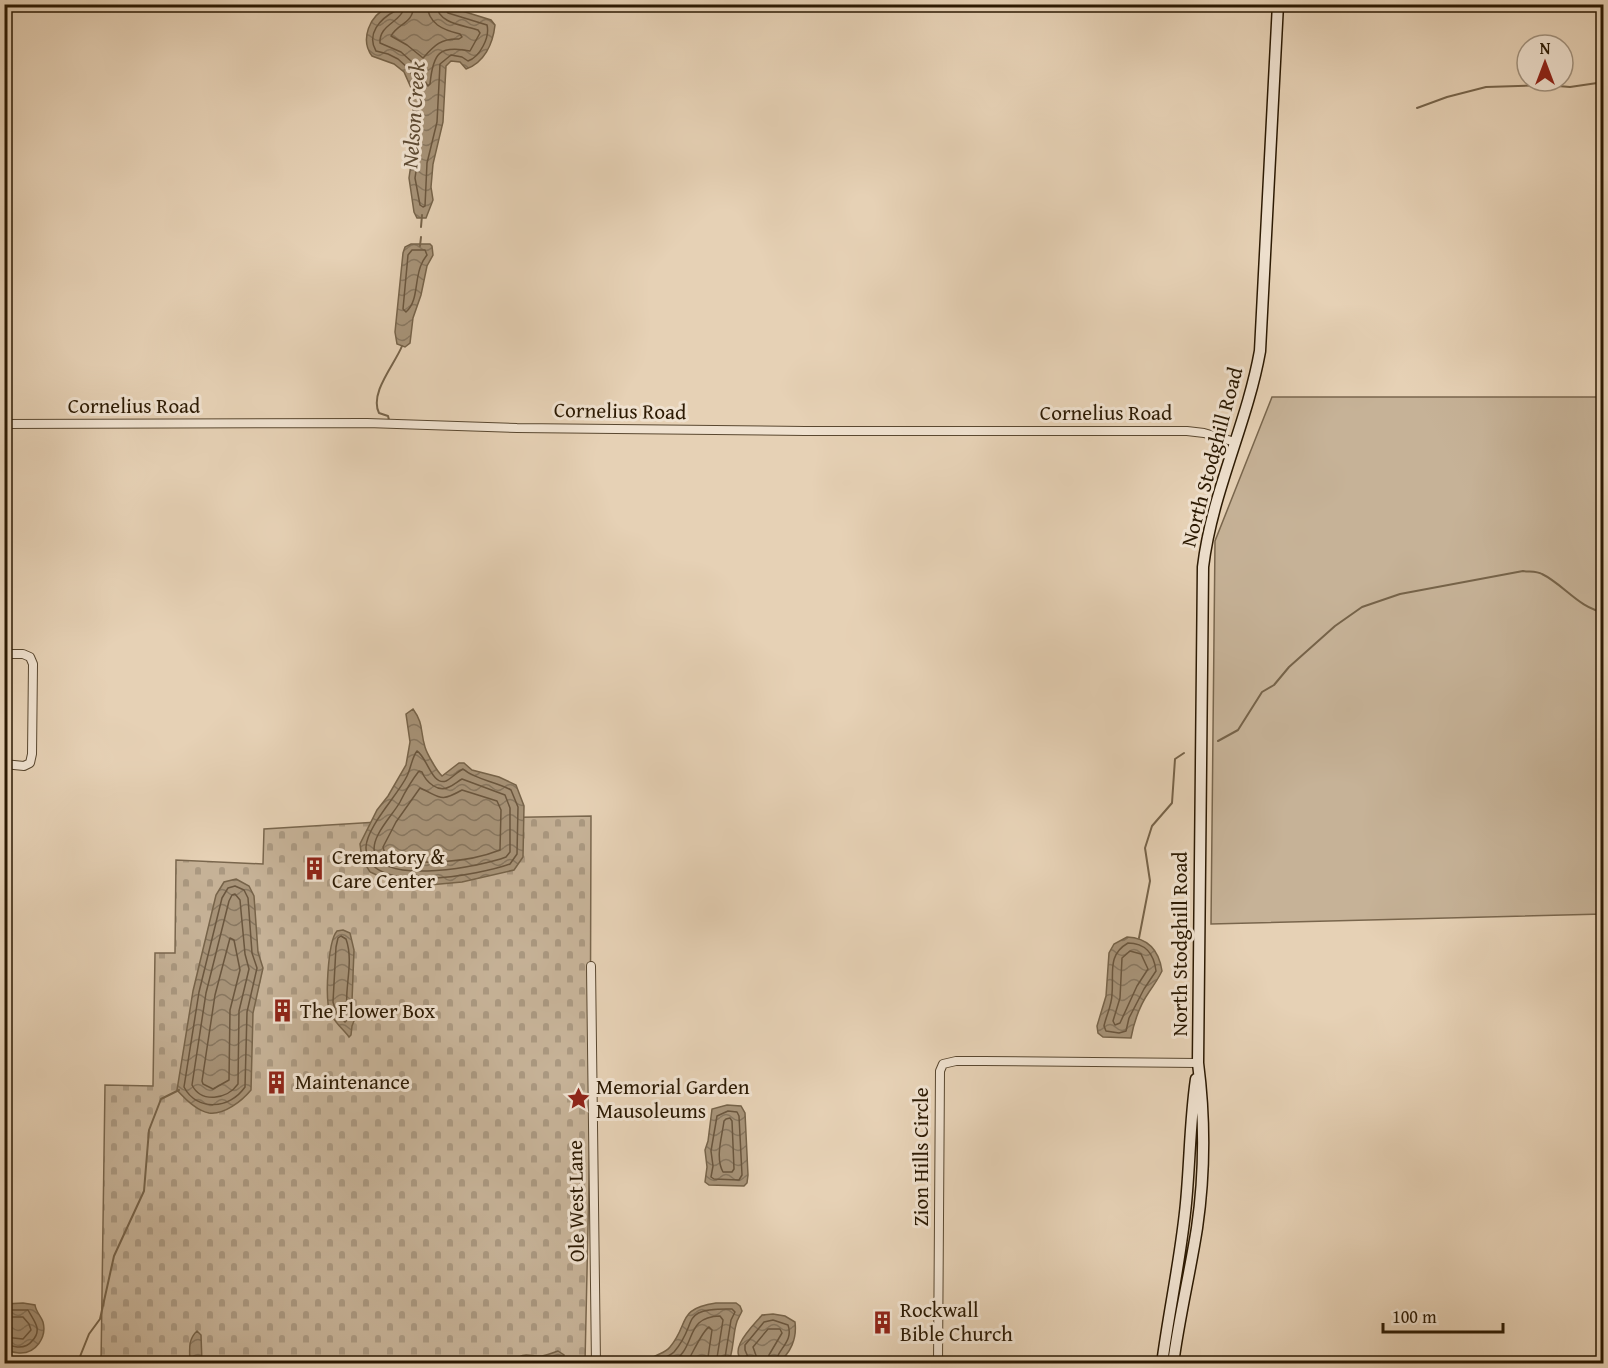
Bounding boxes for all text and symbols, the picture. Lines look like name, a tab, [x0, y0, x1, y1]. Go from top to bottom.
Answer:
north arrow	[1515, 33, 1575, 93]
text: N	[1540, 36, 1551, 60]
water label: Nelson Creek	[393, 60, 433, 170]
street label: North Stodghill Road	[1173, 363, 1251, 550]
street label: Cornelius Road	[68, 390, 201, 421]
street label: Cornelius Road	[554, 394, 687, 427]
street label: Cornelius Road	[1040, 397, 1173, 428]
place label: Crematory & Care Center	[332, 841, 446, 896]
street label: North Stodghill Road	[1164, 851, 1195, 1037]
building icon: Crematory & Care Center	[301, 856, 327, 882]
place label: The Flower Box	[300, 995, 435, 1026]
building icon: The Flower Box	[269, 998, 295, 1024]
place label: Maintenance	[295, 1066, 410, 1097]
building icon: Maintenance	[264, 1069, 290, 1095]
place label: Memorial Garden Mausoleums	[596, 1071, 750, 1126]
place icon: Memorial Garden Mausoleums	[565, 1086, 591, 1112]
street label: Zion Hills Circle	[905, 1087, 936, 1227]
street label: Ole West Lane	[559, 1140, 592, 1262]
place label: Rockwall Bible Church	[900, 1294, 1013, 1349]
scale bar	[1383, 1296, 1503, 1334]
text: 100 m	[1392, 1303, 1437, 1330]
building icon: Rockwall Bible Church	[869, 1309, 895, 1335]

